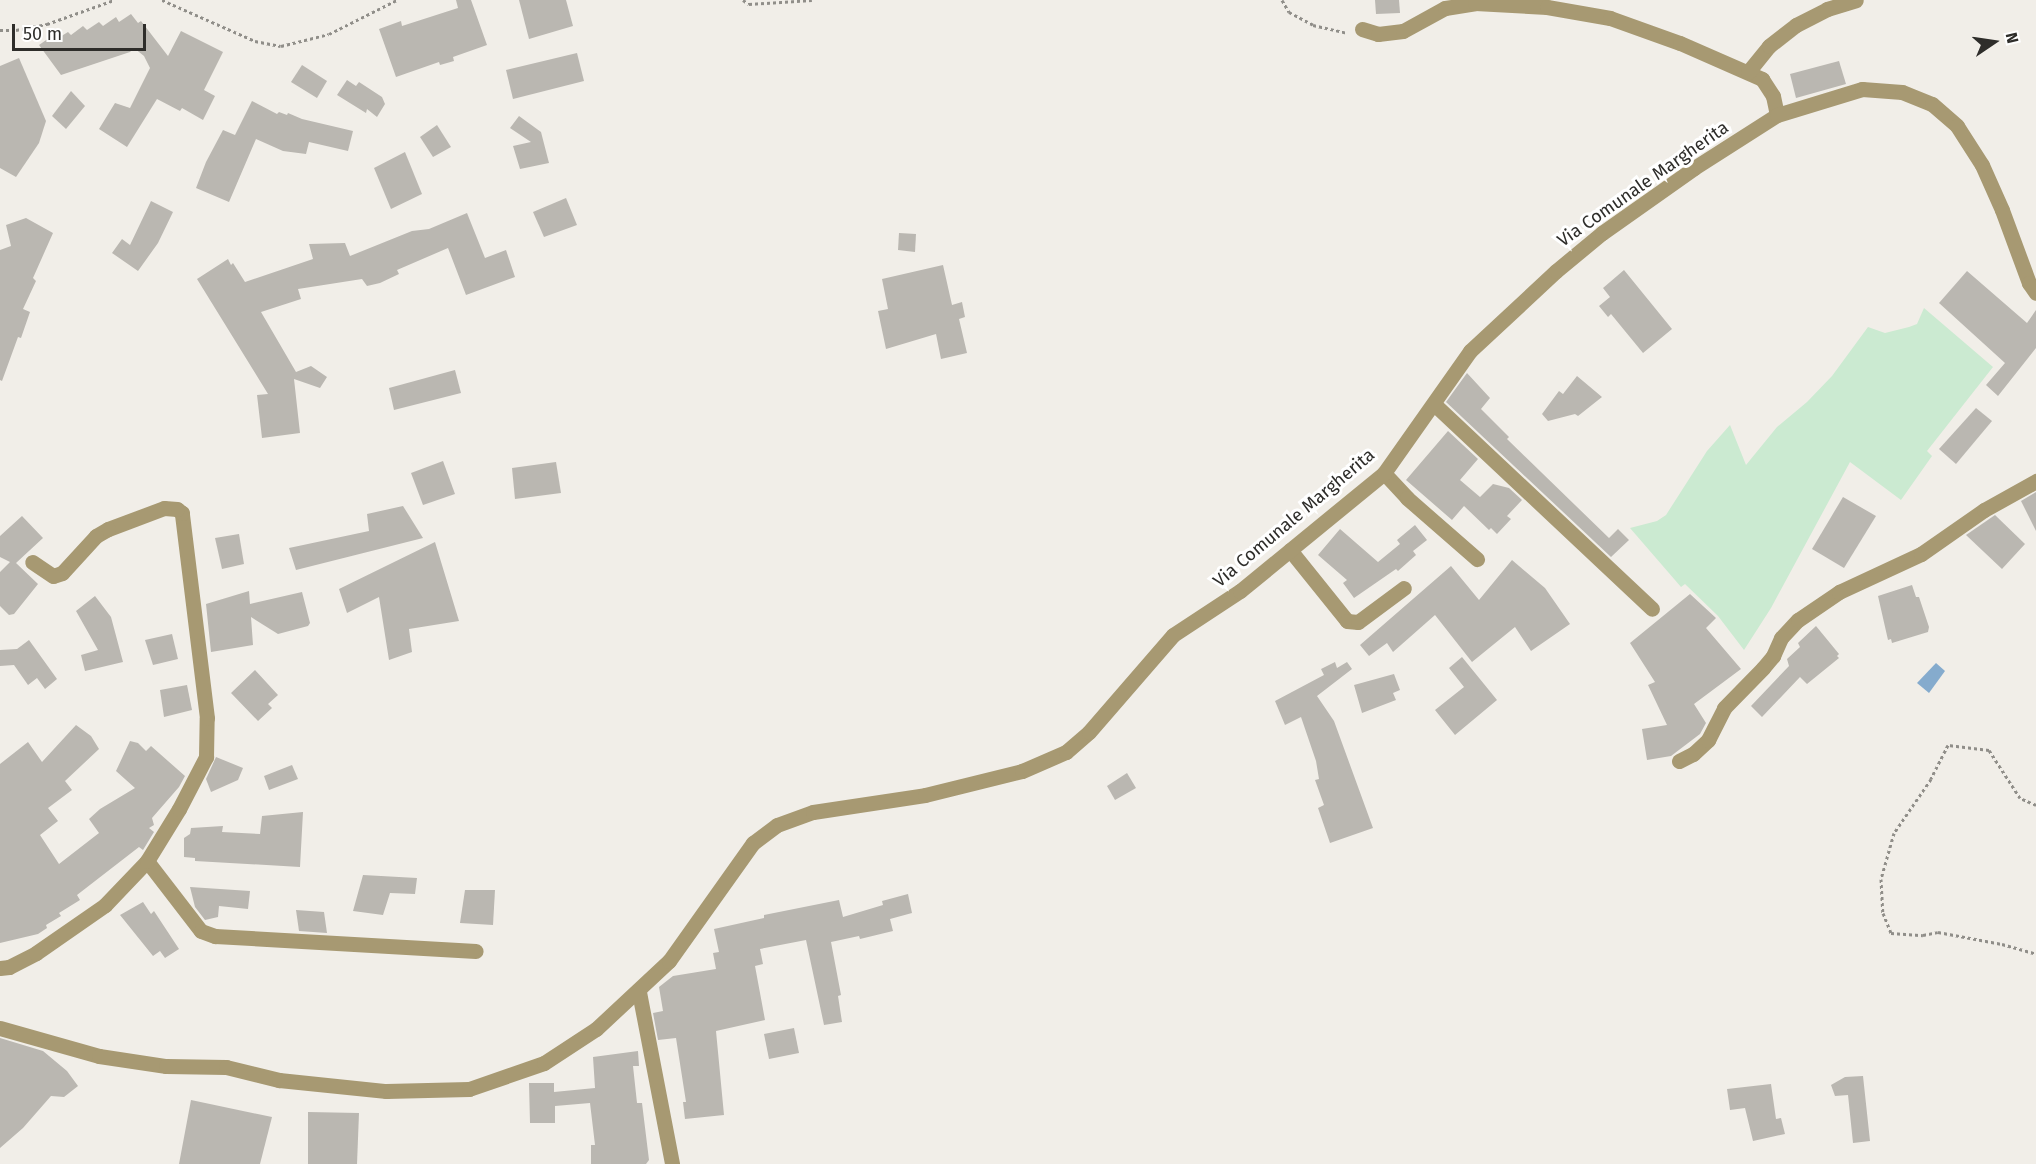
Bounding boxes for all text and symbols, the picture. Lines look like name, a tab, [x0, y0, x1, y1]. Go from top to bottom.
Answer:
scale bar	[15, 12, 148, 50]
north arrow	[1964, 12, 2024, 72]
text: 50 m	[23, 23, 62, 45]
text: N	[2002, 31, 2022, 45]
street label: Via Comunale Margherita	[1553, 117, 1733, 251]
street label: Via Comunale Margherita	[1209, 444, 1379, 592]

